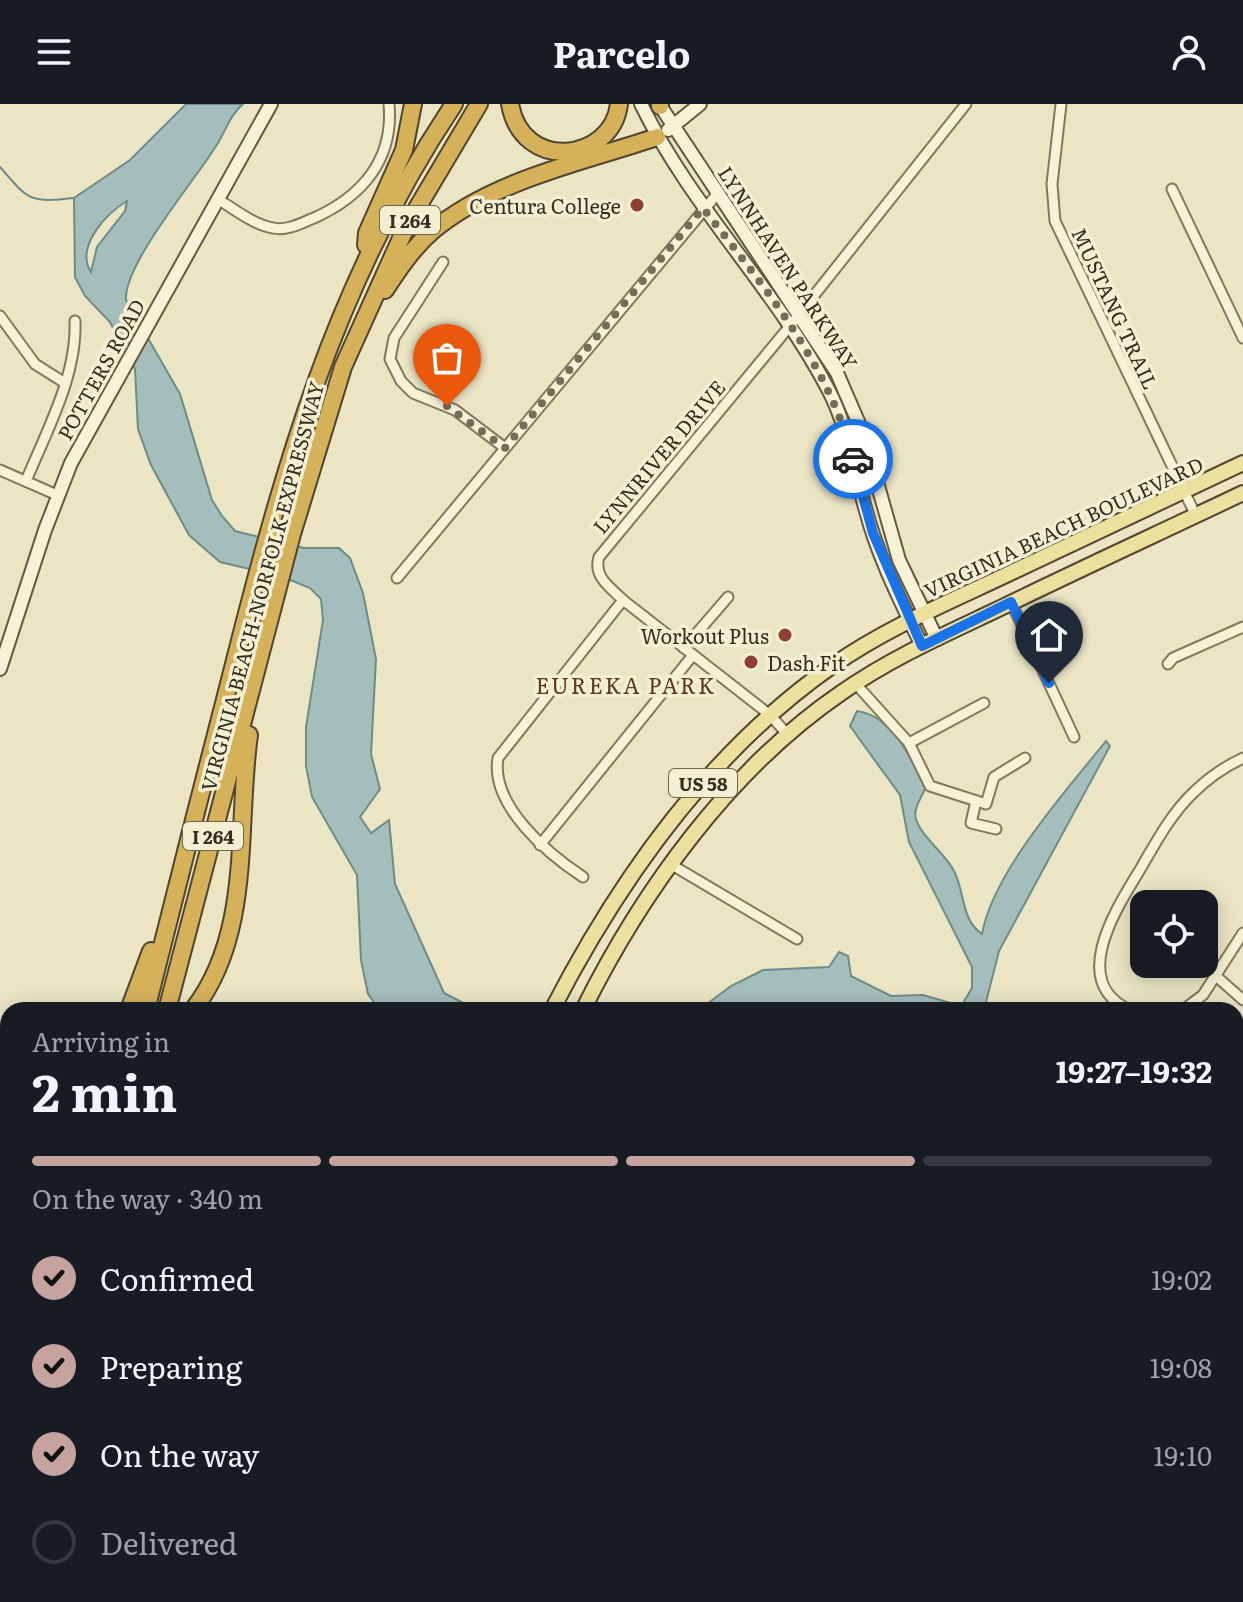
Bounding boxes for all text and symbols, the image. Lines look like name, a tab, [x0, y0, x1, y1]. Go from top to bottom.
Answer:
text: Parcelo	[553, 26, 690, 79]
icon: menu	[32, 30, 76, 74]
icon: person	[1167, 30, 1211, 74]
street label: LYNNHAVEN PARKWAY	[712, 159, 866, 375]
place label: Centura College	[469, 190, 621, 220]
marker: Centura College	[628, 196, 646, 214]
road number: I 264	[380, 206, 440, 234]
street label: MUSTANG TRAIL	[1065, 222, 1167, 394]
street label: POTTERS ROAD	[49, 293, 151, 445]
pin	[413, 324, 481, 406]
icon: bag	[425, 336, 469, 380]
street label: LYNNRIVER DRIVE	[585, 373, 731, 539]
street label: VIRGINIA BEACH-NORFOLK EXPRESSWAY	[192, 378, 330, 794]
courier	[813, 419, 893, 499]
icon: car	[831, 437, 875, 481]
street label: VIRGINIA BEACH BOULEVARD	[918, 448, 1208, 604]
pin	[1015, 601, 1083, 683]
icon: home	[1027, 613, 1071, 657]
place label: Workout Plus	[640, 620, 769, 650]
marker: Workout Plus	[776, 626, 794, 644]
place label: Dash Fit	[767, 647, 846, 677]
marker: Dash Fit	[742, 653, 760, 671]
district label: EUREKA PARK	[535, 668, 717, 701]
road number: US 58	[669, 769, 737, 797]
road number: I 264	[183, 822, 243, 850]
map controls	[1130, 890, 1218, 978]
button: locate	[1130, 890, 1218, 978]
text: Arriving in	[32, 1021, 170, 1060]
text: 19:27–19:32	[1056, 1048, 1212, 1092]
text: 2 min	[32, 1051, 177, 1128]
text: On the way · 340 m	[32, 1178, 263, 1217]
icon: check	[32, 1256, 76, 1300]
text: Confirmed	[100, 1256, 254, 1300]
text: 19:02	[1151, 1259, 1212, 1298]
icon: check	[32, 1344, 76, 1388]
text: Preparing	[100, 1344, 242, 1388]
text: 19:08	[1150, 1347, 1212, 1386]
icon: check	[32, 1432, 76, 1476]
text: On the way	[100, 1432, 259, 1476]
text: 19:10	[1154, 1435, 1212, 1474]
text: Delivered	[100, 1520, 237, 1564]

